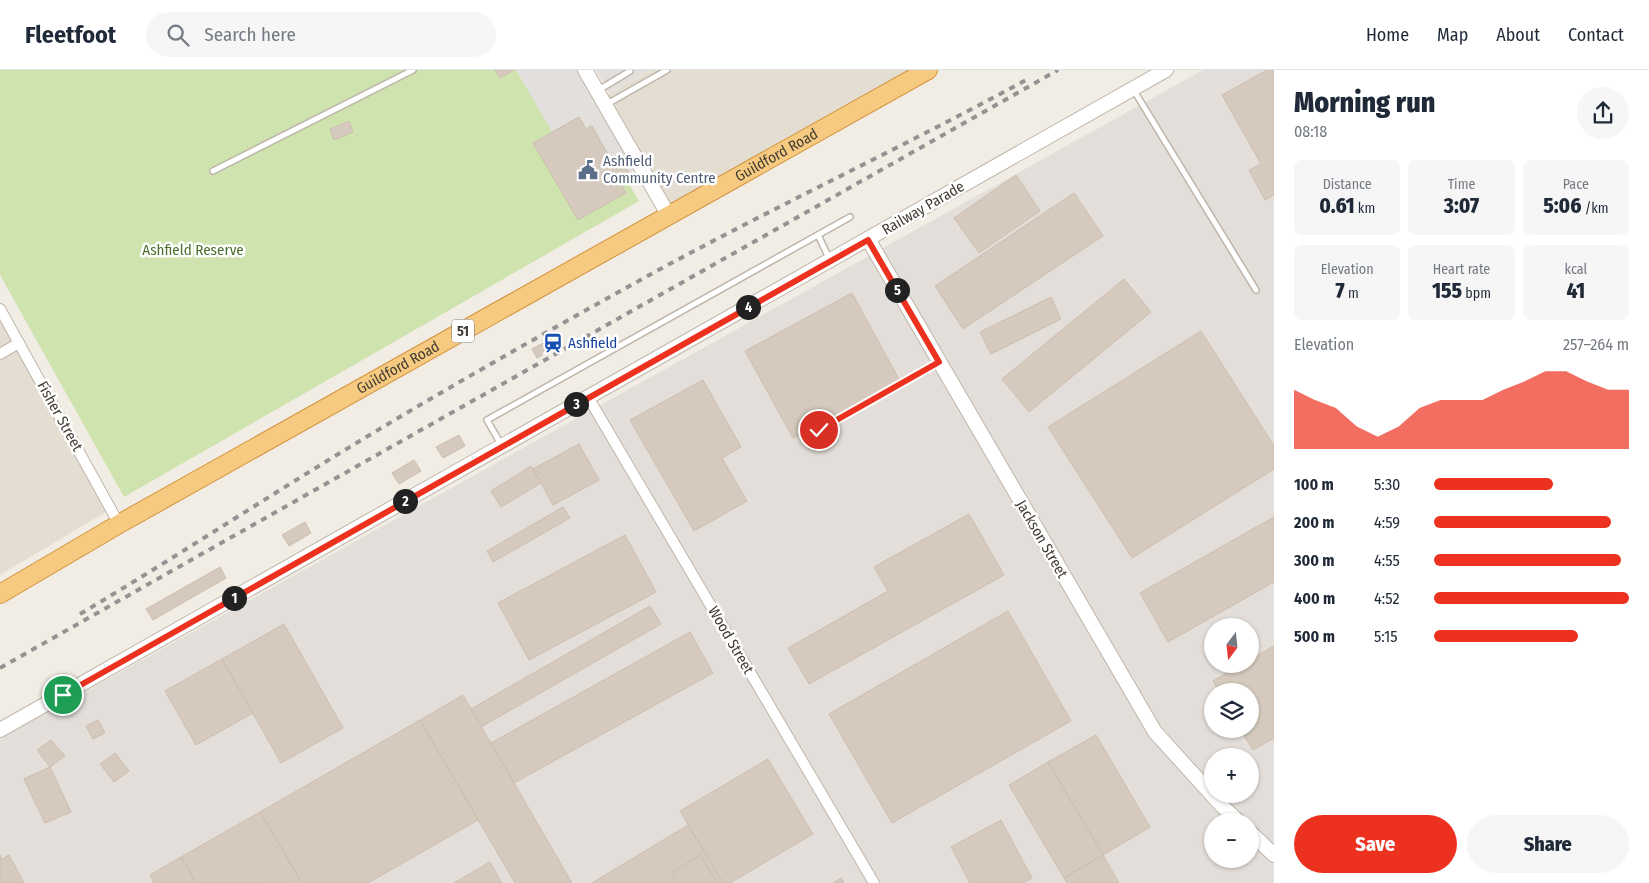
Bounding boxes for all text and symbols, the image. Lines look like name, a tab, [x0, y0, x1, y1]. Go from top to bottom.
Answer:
search box	[146, 12, 496, 57]
text: Fleetfoot	[25, 21, 116, 49]
icon: search	[164, 21, 192, 49]
text: Search here	[204, 23, 296, 46]
text: Home	[1366, 24, 1409, 46]
text: Map	[1437, 24, 1468, 46]
text: About	[1496, 24, 1540, 46]
text: Contact	[1568, 24, 1624, 46]
text: Morning run	[1294, 86, 1435, 119]
button: share	[1577, 87, 1629, 139]
text: 08:18	[1294, 122, 1327, 141]
street label: Guildford Road	[732, 125, 821, 185]
place label: Ashfield Community Centre	[603, 152, 716, 187]
public building icon: Ashfield Community Centre	[577, 159, 599, 181]
text: Distance	[1323, 176, 1372, 193]
text: Time	[1448, 176, 1475, 193]
text: Pace	[1563, 176, 1589, 193]
street label: Railway Parade	[879, 177, 967, 239]
text: 0.61	[1319, 193, 1355, 219]
text: 3:07	[1444, 193, 1479, 219]
text: 5:06	[1543, 193, 1581, 219]
text: km	[1355, 200, 1375, 217]
text: /km	[1581, 200, 1608, 217]
park label: Ashfield Reserve	[142, 241, 244, 259]
text: Elevation	[1321, 261, 1374, 278]
text: Heart rate	[1433, 261, 1490, 278]
text: kcal	[1564, 261, 1587, 278]
pin: 5	[884, 278, 910, 302]
text: 7	[1336, 278, 1345, 304]
text: 155	[1432, 278, 1462, 304]
text: 41	[1567, 278, 1585, 304]
text: 5	[894, 282, 901, 299]
text: m	[1345, 285, 1359, 302]
text: bpm	[1462, 285, 1491, 302]
pin: 4	[736, 294, 760, 320]
text: 4	[745, 299, 752, 316]
road number: 51	[452, 320, 474, 342]
station icon: Ashfield	[542, 332, 564, 354]
place label: Ashfield	[568, 334, 617, 352]
text: Elevation	[1294, 335, 1354, 354]
text: 257–264 m	[1563, 335, 1629, 354]
street label: Guildford Road	[353, 337, 443, 398]
street label: Fisher Street	[33, 378, 87, 454]
pin: 3	[564, 392, 588, 416]
text: 3	[573, 396, 580, 413]
pin	[798, 409, 840, 451]
icon: check	[805, 416, 833, 444]
text: 100 m	[1294, 475, 1334, 494]
text: 5:30	[1374, 475, 1400, 494]
pin: 2	[392, 488, 418, 514]
text: 2	[402, 493, 409, 510]
street label: Jackson Street	[1012, 497, 1072, 581]
text: 200 m	[1294, 513, 1334, 532]
text: 4:59	[1374, 513, 1400, 532]
text: 300 m	[1294, 551, 1335, 570]
text: 4:55	[1374, 551, 1400, 570]
pin: 1	[222, 586, 246, 610]
text: 400 m	[1294, 589, 1335, 608]
text: 4:52	[1374, 589, 1399, 608]
text: 1	[232, 590, 237, 607]
street label: Wood Street	[704, 603, 758, 677]
north arrow	[1204, 618, 1259, 672]
map controls	[1204, 618, 1259, 868]
text: 500 m	[1294, 627, 1335, 646]
text: 5:15	[1374, 627, 1398, 646]
pin	[42, 674, 84, 716]
icon: arrive	[49, 681, 77, 709]
button: layers	[1204, 683, 1259, 738]
button: +	[1204, 748, 1259, 803]
button: −	[1204, 813, 1259, 868]
button: Save	[1294, 815, 1457, 873]
button: Share	[1467, 815, 1629, 873]

